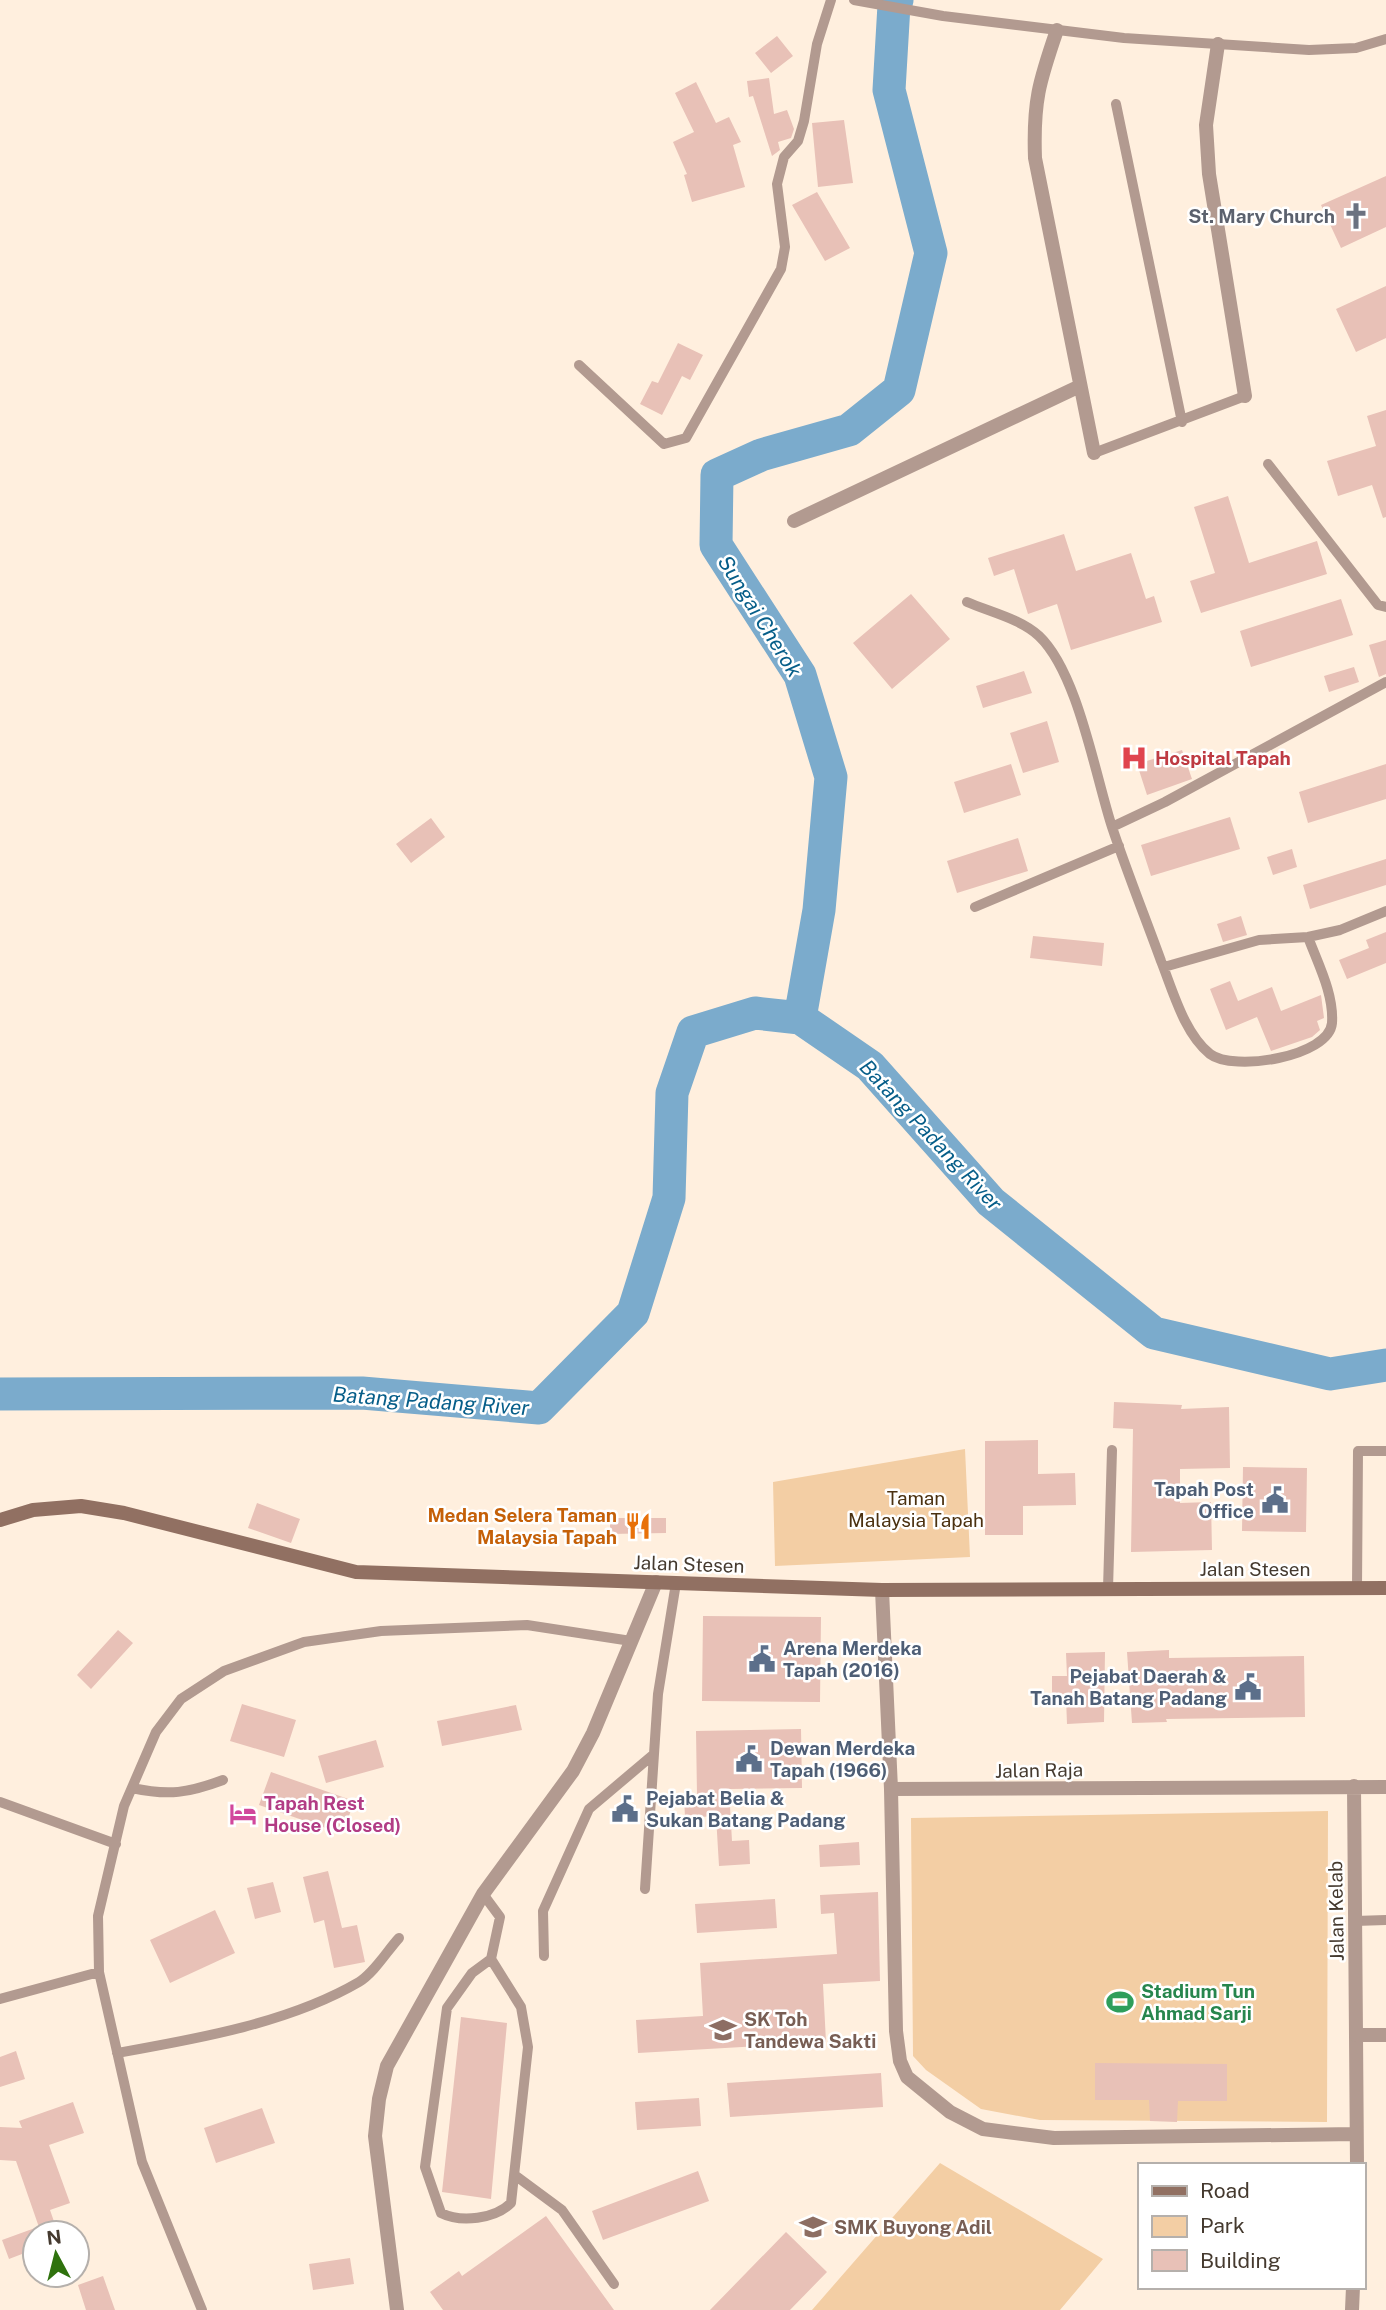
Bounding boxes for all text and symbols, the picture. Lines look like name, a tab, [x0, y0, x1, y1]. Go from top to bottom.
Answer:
church icon: St. Mary Church	[1341, 201, 1371, 231]
place label: St. Mary Church	[1188, 205, 1335, 227]
water label: Sungai Cherok	[713, 551, 808, 682]
hospital icon: Hospital Tapah	[1119, 743, 1149, 773]
place label: Hospital Tapah	[1155, 747, 1291, 769]
water label: Batang Padang River	[855, 1054, 1008, 1216]
water label: Batang Padang River	[332, 1382, 531, 1420]
place label: Tapah Post Office	[1154, 1478, 1254, 1522]
public building icon: Tapah Post Office	[1260, 1485, 1290, 1515]
park label: Taman Malaysia Tapah	[848, 1487, 984, 1531]
place label: Medan Selera Taman Malaysia Tapah	[427, 1504, 617, 1548]
restaurant icon: Medan Selera Taman Malaysia Tapah	[623, 1511, 653, 1541]
street label: Jalan Stesen	[633, 1551, 745, 1577]
street label: Jalan Stesen	[1199, 1558, 1311, 1580]
place label: Arena Merdeka Tapah (2016)	[783, 1637, 922, 1681]
public building icon: Arena Merdeka Tapah (2016)	[747, 1644, 777, 1674]
place label: Pejabat Daerah & Tanah Batang Padang	[1030, 1665, 1227, 1709]
public building icon: Pejabat Daerah & Tanah Batang Padang	[1233, 1672, 1263, 1702]
place label: Dewan Merdeka Tapah (1966)	[770, 1737, 915, 1781]
public building icon: Dewan Merdeka Tapah (1966)	[734, 1744, 764, 1774]
street label: Jalan Raja	[995, 1758, 1083, 1782]
place label: Pejabat Belia & Sukan Batang Padang	[646, 1787, 846, 1831]
place label: Tapah Rest House (Closed)	[264, 1792, 401, 1836]
public building icon: Pejabat Belia & Sukan Batang Padang	[610, 1794, 640, 1824]
hotel icon: Tapah Rest House (Closed)	[228, 1799, 258, 1829]
street label: Jalan Kelab	[1324, 1861, 1348, 1961]
place label: Stadium Tun Ahmad Sarji	[1141, 1980, 1255, 2024]
sports icon: Stadium Tun Ahmad Sarji	[1105, 1987, 1135, 2017]
place label: SK Toh Tandewa Sakti	[744, 2008, 876, 2052]
school or university icon: SK Toh Tandewa Sakti	[708, 2015, 738, 2045]
legend	[1138, 2163, 1365, 2289]
text: Road	[1200, 2178, 1250, 2203]
school or university icon: SMK Buyong Adil	[798, 2212, 828, 2242]
text: Park	[1200, 2213, 1245, 2238]
place label: SMK Buyong Adil	[834, 2216, 992, 2238]
north arrow	[21, 2219, 91, 2289]
text: N	[45, 2225, 63, 2249]
text: Building	[1200, 2248, 1281, 2273]

